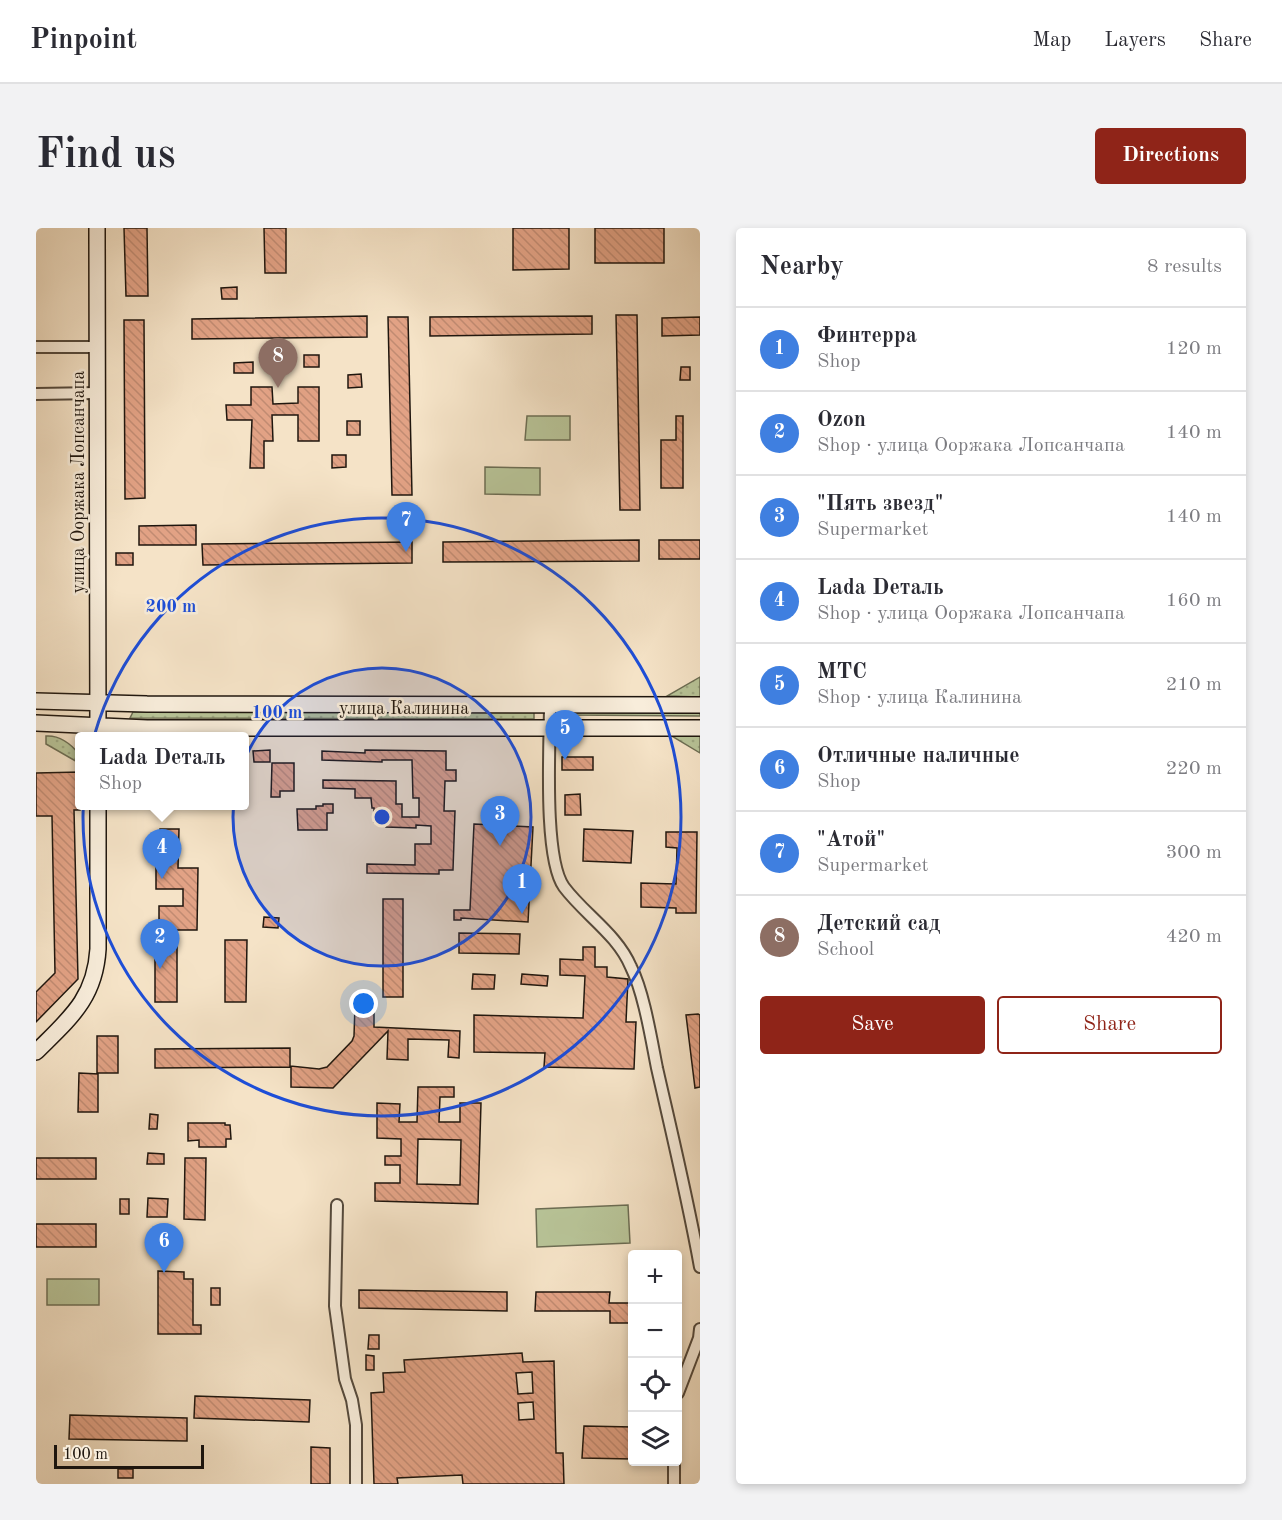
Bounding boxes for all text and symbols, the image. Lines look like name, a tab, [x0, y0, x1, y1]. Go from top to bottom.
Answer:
text: Pinpoint	[30, 27, 137, 55]
text: Map	[1032, 30, 1071, 51]
text: Layers	[1104, 30, 1166, 51]
text: Share	[1199, 30, 1252, 51]
button: Directions	[1095, 128, 1246, 184]
text: Find us	[36, 135, 175, 177]
text: Nearby	[760, 254, 844, 280]
text: 8 results	[1147, 257, 1222, 277]
text: Финтерра	[817, 325, 917, 347]
pin: 8	[258, 338, 298, 388]
text: 1	[774, 339, 785, 359]
text: 120 m	[1166, 339, 1222, 359]
text: Shop	[817, 352, 861, 372]
street label: улица Ооржака Лопсанчапа	[70, 371, 88, 593]
text: Ozon	[817, 409, 866, 431]
text: 2	[774, 423, 785, 443]
text: 140 m	[1166, 423, 1222, 443]
text: Shop · улица Ооржака Лопсанчапа	[817, 436, 1125, 456]
text: "Пять звезд"	[817, 493, 943, 515]
pin: 7	[386, 502, 425, 552]
text: 3	[774, 507, 785, 527]
text: 140 m	[1166, 507, 1222, 527]
text: Supermarket	[817, 520, 928, 540]
text: Lada Dеталь	[817, 577, 944, 599]
text: 4	[774, 591, 785, 611]
text: 160 m	[1166, 591, 1222, 611]
text: 200 m	[146, 598, 196, 616]
text: Shop · улица Ооржака Лопсанчапа	[817, 604, 1125, 624]
text: МТС	[817, 661, 867, 683]
text: 5	[774, 675, 785, 695]
text: 210 m	[1166, 675, 1222, 695]
text: Shop · улица Калинина	[817, 688, 1022, 708]
street label: улица Калинина	[339, 700, 469, 718]
text: 100 m	[252, 704, 302, 722]
pin: 5	[546, 710, 584, 760]
popup	[75, 732, 249, 810]
text: Отличные наличные	[817, 745, 1020, 767]
text: Lada Dеталь	[99, 747, 225, 769]
text: 6	[774, 759, 785, 779]
text: 220 m	[1166, 759, 1222, 779]
text: Shop	[817, 772, 861, 792]
text: Shop	[99, 774, 142, 794]
pin: 3	[480, 796, 520, 846]
centre of rings	[372, 807, 392, 827]
text: "Атой"	[817, 829, 885, 851]
pin: 4	[142, 830, 182, 879]
text: 7	[774, 843, 785, 863]
text: 300 m	[1166, 843, 1222, 863]
text: Supermarket	[817, 856, 928, 876]
pin: 1	[502, 864, 542, 914]
text: Детский сад	[817, 913, 940, 935]
pin: 2	[140, 920, 180, 969]
text: 8	[774, 927, 785, 947]
text: 420 m	[1166, 927, 1222, 947]
text: School	[817, 940, 874, 960]
your location	[349, 989, 378, 1018]
button: Save	[760, 996, 985, 1054]
button: Share	[997, 996, 1222, 1054]
pin: 6	[144, 1224, 184, 1273]
map controls	[628, 1250, 682, 1466]
button: +	[628, 1250, 682, 1304]
button: −	[628, 1304, 682, 1358]
button: locate	[628, 1358, 682, 1412]
button: layers	[628, 1412, 682, 1466]
scale bar	[54, 1442, 204, 1470]
text: 100 m	[63, 1447, 108, 1463]

